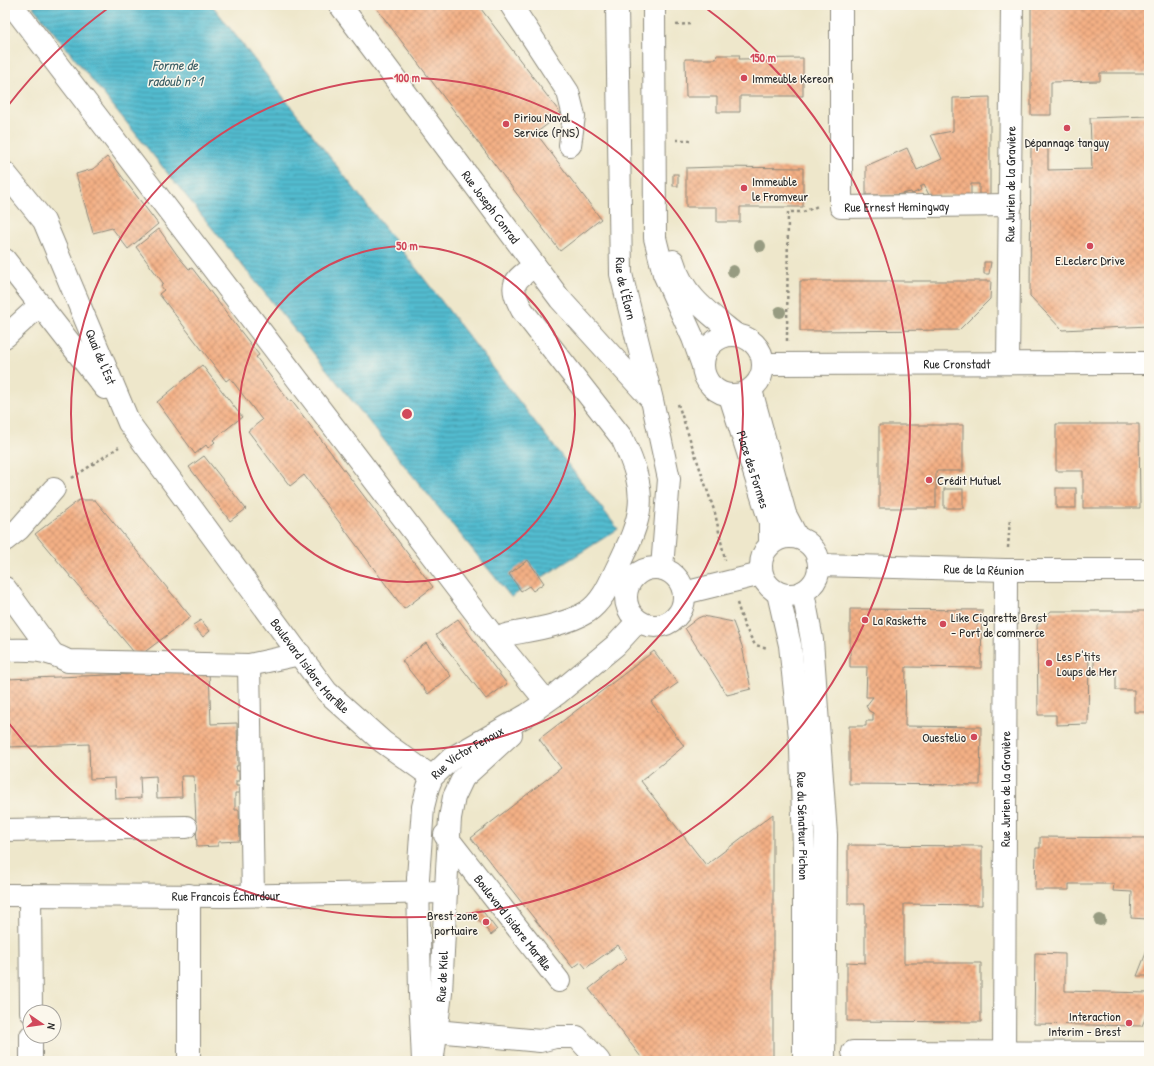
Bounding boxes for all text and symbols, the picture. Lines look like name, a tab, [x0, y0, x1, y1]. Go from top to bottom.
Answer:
text: 150 m	[750, 49, 776, 66]
water label: Forme de radoub nº 1	[147, 55, 205, 90]
text: 100 m	[394, 69, 420, 86]
place label: Immeuble Kereon	[752, 69, 833, 87]
marker: Immeuble Kereon	[739, 73, 749, 83]
place label: Piriou Naval Service (PNS)	[514, 108, 580, 141]
marker: Piriou Naval Service (PNS)	[501, 119, 511, 129]
marker: Dépannage tanguy	[1062, 123, 1072, 133]
street label: Rue Jurien de la Gravière	[1000, 126, 1020, 242]
place label: Dépannage tanguy	[1025, 133, 1110, 151]
street label: Rue Joseph Conrad	[458, 167, 524, 247]
place label: Immeuble le Fromveur	[752, 172, 808, 205]
marker: Immeuble le Fromveur	[739, 183, 749, 193]
street label: Rue Ernest Hemingway	[844, 197, 950, 216]
text: 50 m	[396, 237, 418, 254]
marker: E.Leclerc Drive	[1085, 241, 1095, 251]
place label: E.Leclerc Drive	[1055, 251, 1125, 269]
street label: Rue de l'Élorn	[612, 257, 641, 322]
street label: Quai de l'Est	[81, 326, 121, 388]
street label: Rue Cronstadt	[924, 354, 991, 373]
centre of rings	[400, 407, 414, 421]
street label: Place des Formes	[733, 428, 774, 510]
place label: Crédit Mutuel	[937, 471, 1002, 489]
marker: Crédit Mutuel	[924, 475, 934, 485]
street label: Rue de la Réunion	[944, 559, 1024, 579]
place label: Like Cigarette Brest - Port de commerce	[951, 608, 1047, 641]
place label: La Raskette	[873, 611, 927, 629]
street label: Boulevard Isidore Marfille	[267, 614, 354, 717]
marker: La Raskette	[860, 615, 870, 625]
marker: Like Cigarette Brest - Port de commerce	[938, 619, 948, 629]
place label: Les P'tits Loups de Mer	[1057, 647, 1117, 680]
marker: Les P'tits Loups de Mer	[1044, 658, 1054, 668]
street label: Rue Victor Fenoux	[427, 721, 507, 783]
place label: Ouestelio	[922, 728, 966, 746]
street label: Rue Jurien de la Gravière	[996, 731, 1014, 847]
marker: Ouestelio	[969, 732, 979, 742]
street label: Rue du Sénateur Pichon	[793, 772, 813, 880]
street label: Boulevard Isidore Marfille	[470, 871, 557, 974]
street label: Rue Francois Échardour	[172, 886, 280, 905]
place label: Brest zone portuaire	[427, 906, 478, 939]
marker: Brest zone portuaire	[481, 917, 491, 927]
street label: Rue de Kiel	[431, 950, 452, 1003]
north arrow	[22, 1004, 62, 1044]
place label: Interaction Interim - Brest	[1048, 1007, 1122, 1040]
marker: Interaction Interim - Brest	[1124, 1018, 1134, 1028]
text: N	[44, 1022, 59, 1031]

